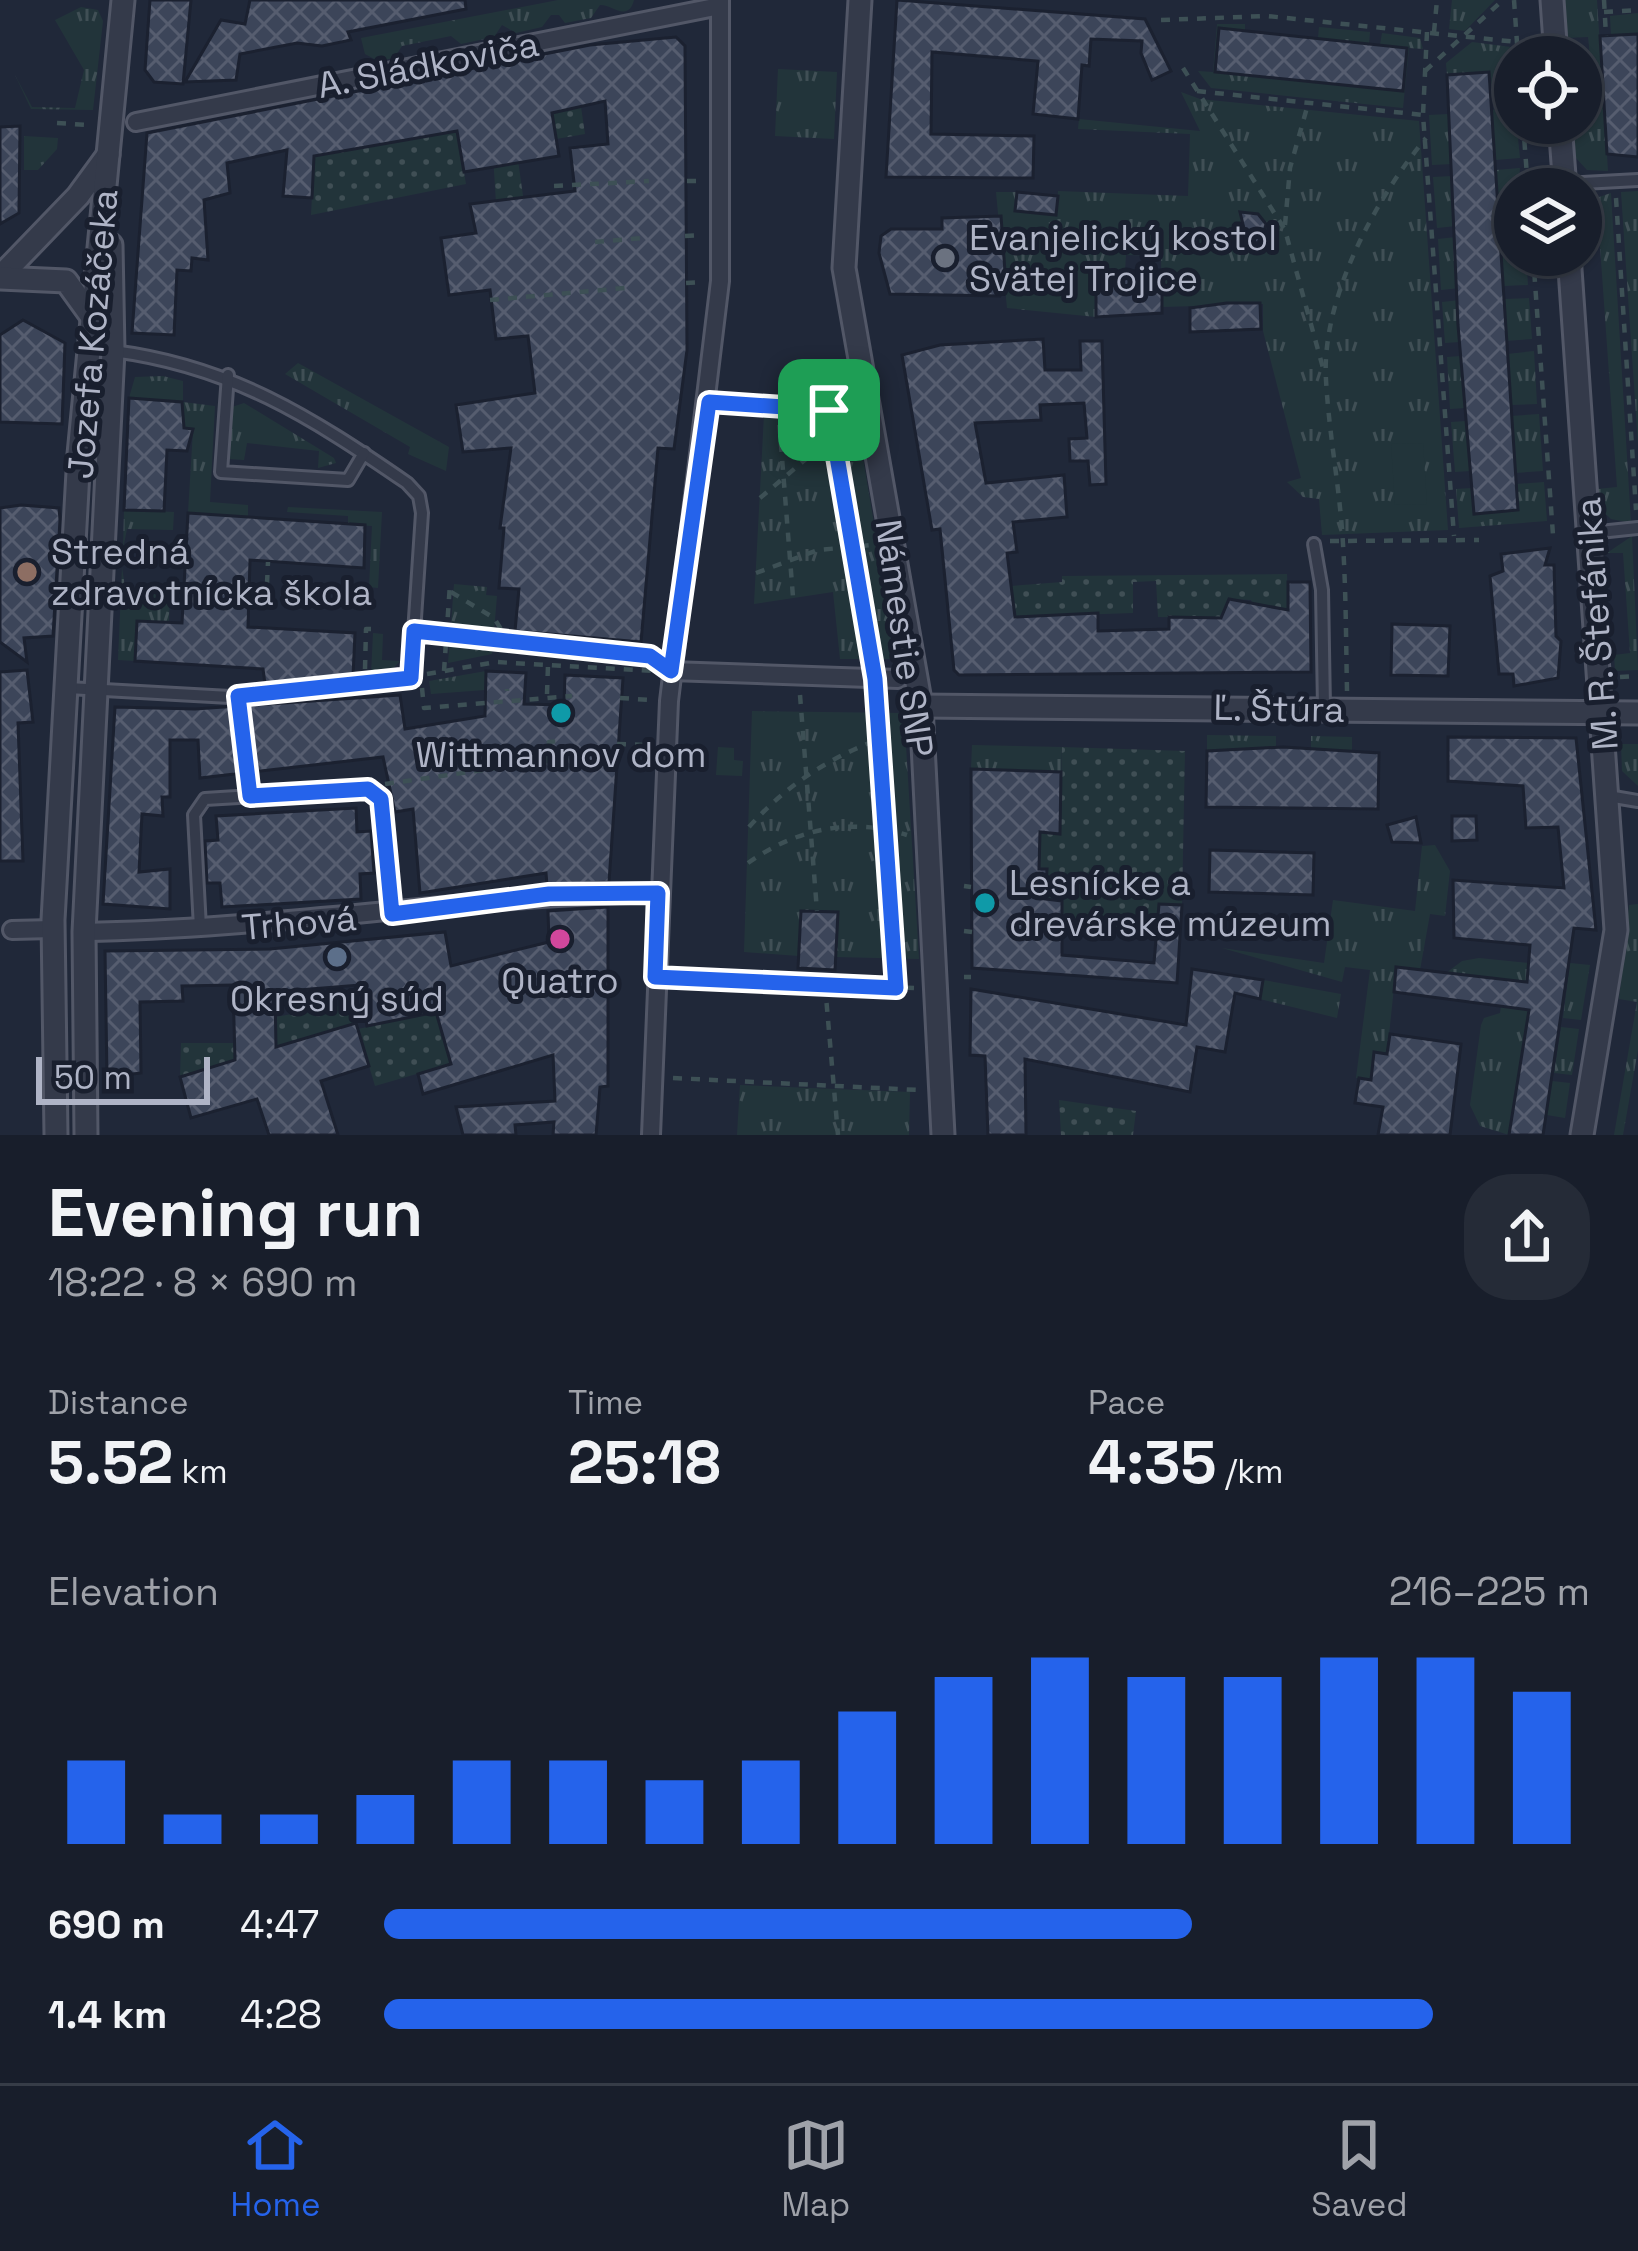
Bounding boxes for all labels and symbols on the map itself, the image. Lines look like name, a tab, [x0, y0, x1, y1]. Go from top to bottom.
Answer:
street label: A. Sládkoviča	[314, 21, 543, 109]
street label: Jozefa Kozáčeka	[57, 187, 129, 481]
place label: Evanjelický kostol Svätej Trojice	[969, 215, 1277, 302]
marker: Evanjelický kostol Svätej Trojice	[932, 245, 958, 271]
pin	[778, 359, 880, 461]
street label: M. R. Štefánika	[1565, 496, 1629, 752]
street label: Námestie SNP	[865, 517, 943, 760]
place label: Stredná zdravotnícka škola	[51, 529, 372, 616]
marker: Stredná zdravotnícka škola	[14, 559, 40, 585]
street label: Ľ. Štúra	[1213, 685, 1345, 733]
marker: Wittmannov dom	[548, 700, 574, 726]
place label: Wittmannov dom	[416, 732, 706, 778]
place label: Lesnícke a drevárske múzeum	[1009, 860, 1331, 947]
marker: Lesnícke a drevárske múzeum	[972, 890, 998, 916]
street label: Trhová	[240, 895, 358, 951]
marker: Quatro	[547, 926, 573, 952]
marker: Okresný súd	[324, 944, 350, 970]
place label: Quatro	[501, 958, 619, 1004]
place label: Okresný súd	[230, 976, 444, 1022]
scale bar	[36, 1051, 210, 1104]

